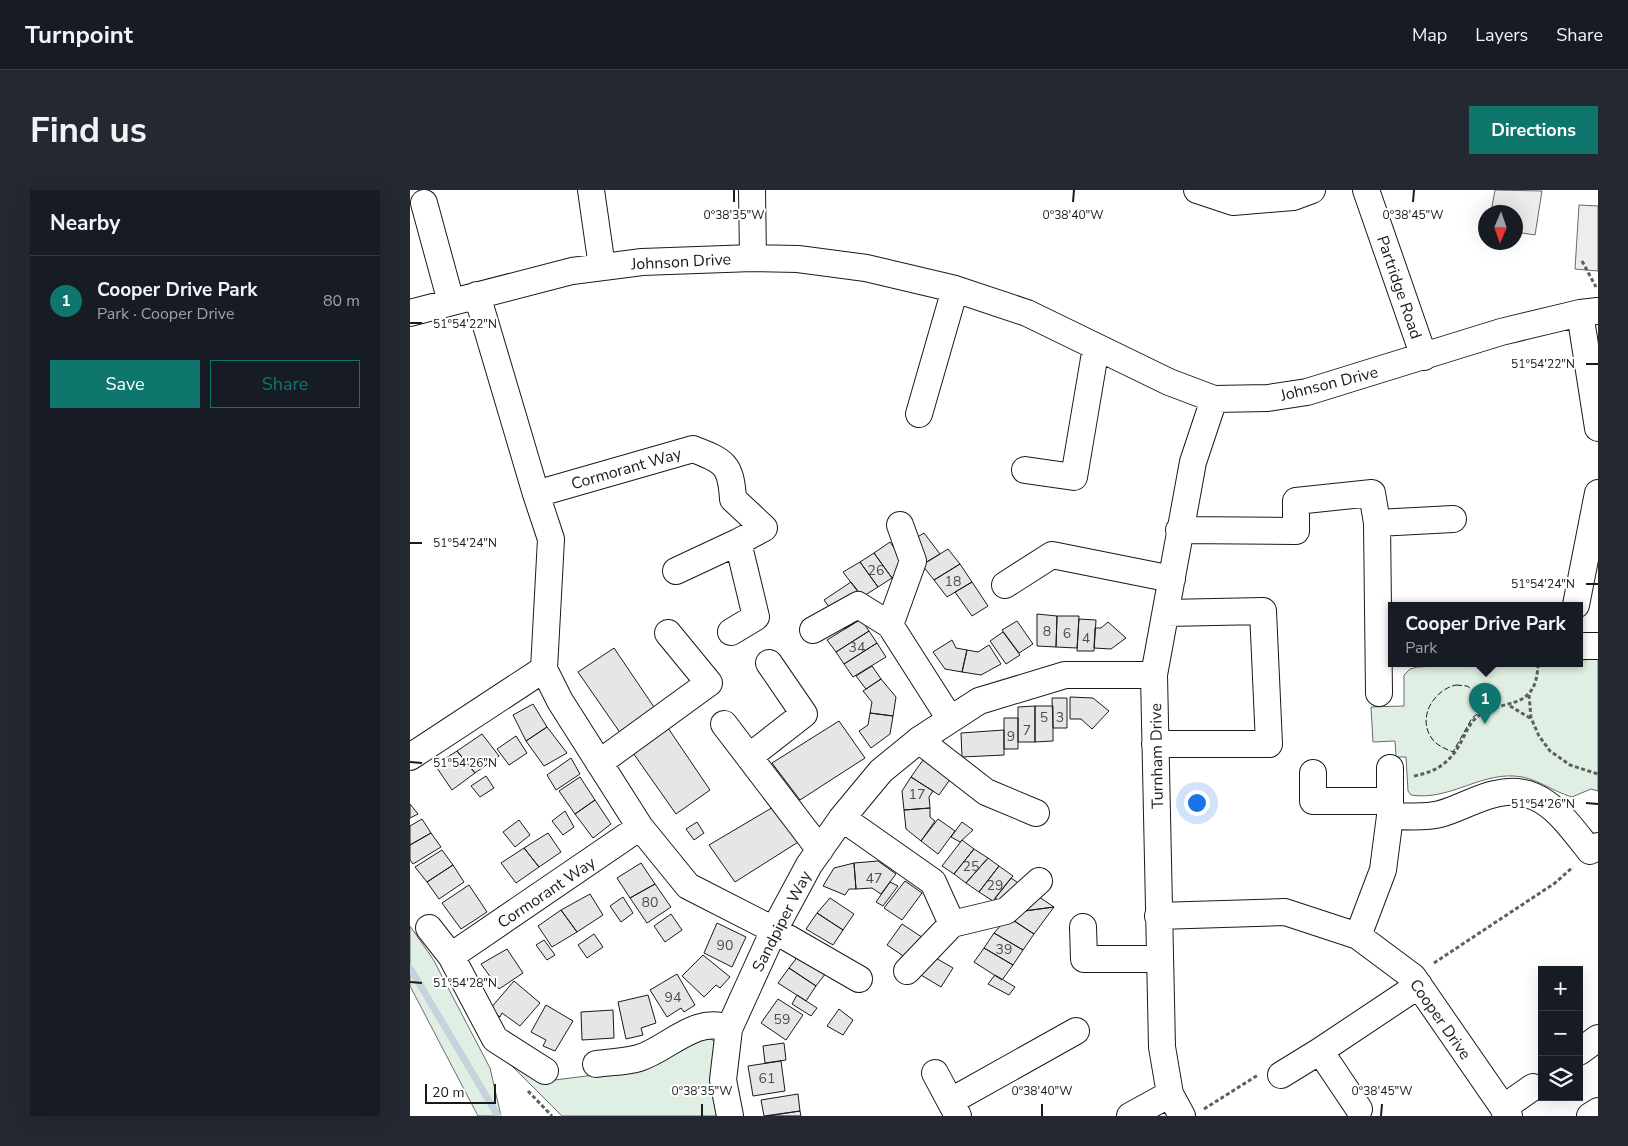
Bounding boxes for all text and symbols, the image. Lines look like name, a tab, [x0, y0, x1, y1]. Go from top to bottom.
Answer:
text: Turnpoint	[25, 19, 133, 51]
text: Map	[1412, 23, 1447, 47]
text: Layers	[1475, 23, 1528, 47]
text: Share	[1556, 23, 1603, 47]
button: Directions	[1469, 106, 1598, 154]
text: Find us	[30, 107, 147, 154]
north arrow	[1478, 205, 1523, 250]
text: 0°38'35"W	[703, 207, 765, 223]
text: 0°38'40"W	[1042, 207, 1104, 223]
text: 0°38'45"W	[1382, 207, 1444, 223]
text: Nearby	[50, 209, 120, 237]
street label: Partridge Road	[1371, 233, 1427, 342]
street label: Johnson Drive	[630, 248, 732, 276]
text: Cooper Drive Park	[97, 277, 257, 303]
text: 1	[61, 290, 71, 312]
text: 80 m	[323, 290, 360, 312]
text: Park · Cooper Drive	[97, 303, 234, 325]
text: 51°54'22"N	[433, 316, 497, 332]
text: 51°54'22"N	[1511, 356, 1575, 372]
button: Save	[50, 360, 200, 408]
button: Share	[210, 360, 360, 408]
street label: Johnson Drive	[1277, 361, 1380, 407]
street label: Cormorant Way	[569, 443, 685, 495]
text: 51°54'24"N	[433, 535, 497, 551]
house number: 26	[868, 561, 884, 580]
house number: 18	[945, 572, 961, 591]
text: 51°54'24"N	[1511, 576, 1575, 592]
popup	[1388, 602, 1583, 667]
text: Cooper Drive Park	[1405, 611, 1566, 637]
house number: 8	[1043, 622, 1051, 641]
house number: 6	[1063, 624, 1071, 643]
house number: 4	[1082, 629, 1090, 648]
text: Park	[1405, 637, 1437, 659]
house number: 34	[849, 638, 865, 657]
pin: 1	[1469, 683, 1501, 724]
street label: Turnham Drive	[1145, 703, 1169, 809]
house number: 5	[1040, 708, 1048, 727]
house number: 3	[1056, 708, 1064, 727]
house number: 7	[1023, 721, 1031, 740]
house number: 9	[1007, 727, 1015, 746]
text: 51°54'26"N	[433, 755, 497, 771]
house number: 17	[909, 785, 925, 804]
your location	[1184, 790, 1210, 816]
text: 51°54'26"N	[1511, 796, 1575, 812]
street label: Cormorant Way	[493, 851, 600, 934]
house number: 25	[963, 857, 979, 876]
street label: Sandpiper Way	[747, 866, 817, 976]
house number: 47	[866, 869, 882, 888]
house number: 29	[987, 876, 1003, 895]
house number: 80	[642, 893, 658, 912]
house number: 90	[717, 936, 733, 955]
house number: 39	[996, 940, 1012, 959]
map controls	[1538, 966, 1583, 1101]
button: +	[1538, 966, 1583, 1011]
text: 51°54'28"N	[433, 975, 497, 991]
street label: Cooper Drive	[1404, 975, 1476, 1064]
house number: 94	[665, 988, 681, 1007]
house number: 59	[774, 1010, 790, 1029]
button: −	[1538, 1011, 1583, 1056]
button: layers	[1538, 1056, 1583, 1101]
house number: 61	[759, 1069, 775, 1088]
scale bar	[425, 1081, 496, 1104]
text: 20 m	[432, 1083, 464, 1102]
text: 0°38'35"W	[671, 1083, 733, 1099]
text: 0°38'40"W	[1011, 1083, 1073, 1099]
text: 0°38'45"W	[1351, 1083, 1413, 1099]

